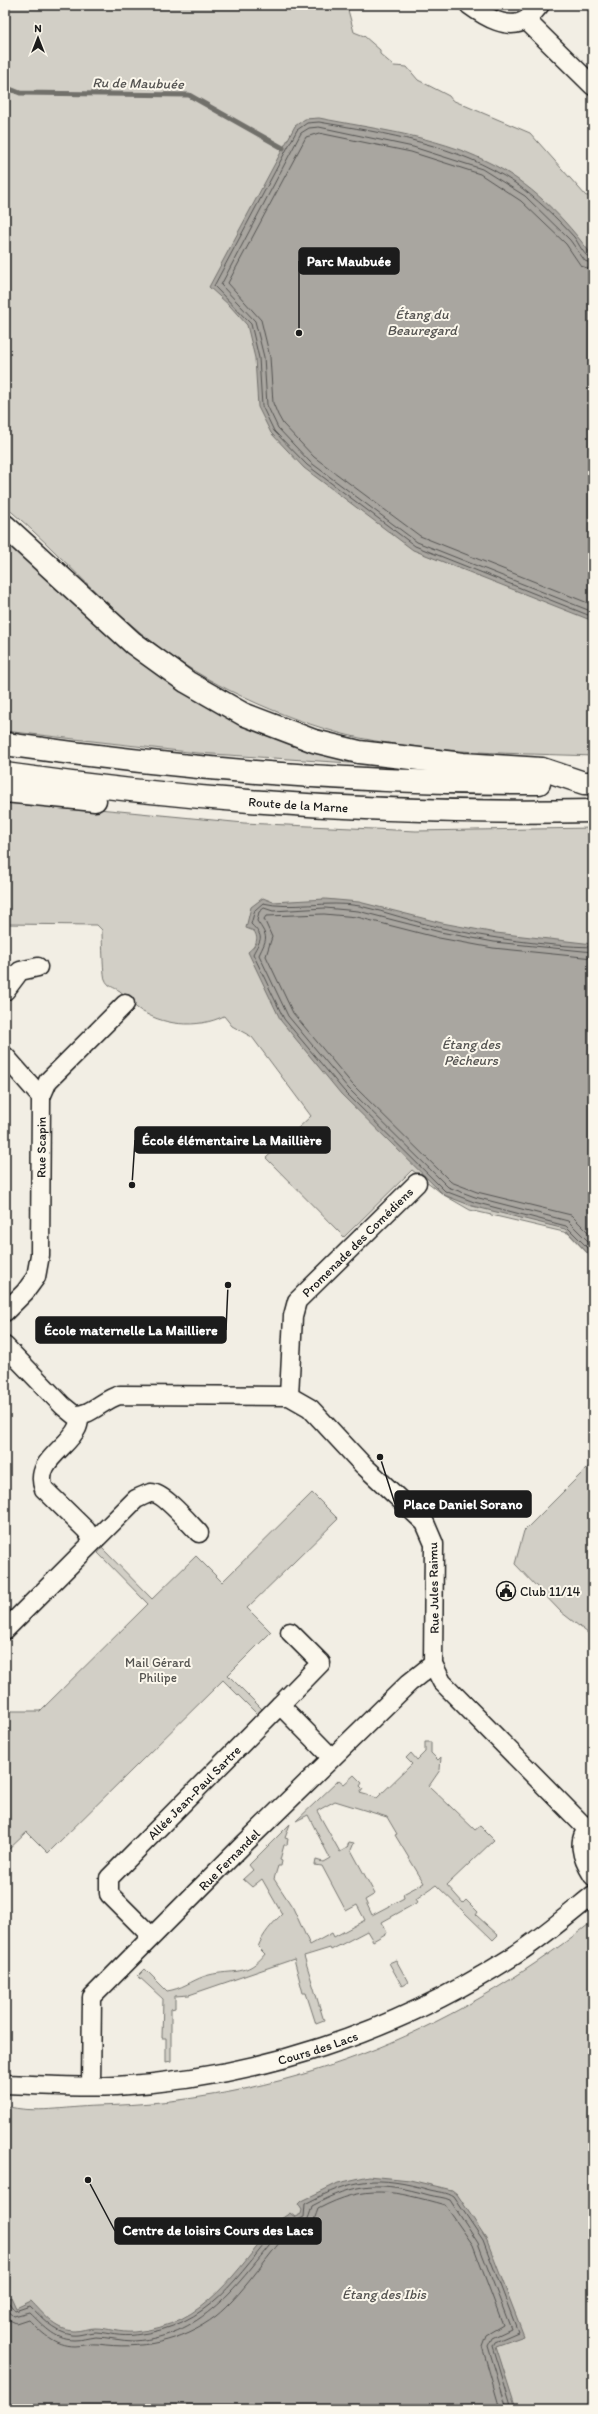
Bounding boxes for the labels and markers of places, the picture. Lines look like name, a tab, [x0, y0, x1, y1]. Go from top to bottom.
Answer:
callout: Parc Maubuée	[299, 248, 399, 274]
callout: École élémentaire La Maillière	[135, 1127, 330, 1153]
callout: École maternelle La Mailliere	[36, 1317, 226, 1343]
callout: Place Daniel Sorano	[395, 1491, 531, 1517]
public building icon: Club 11/14	[495, 1580, 517, 1602]
place label: Club 11/14	[520, 1584, 580, 1599]
callout: Centre de loisirs Cours des Lacs	[115, 2218, 321, 2244]

